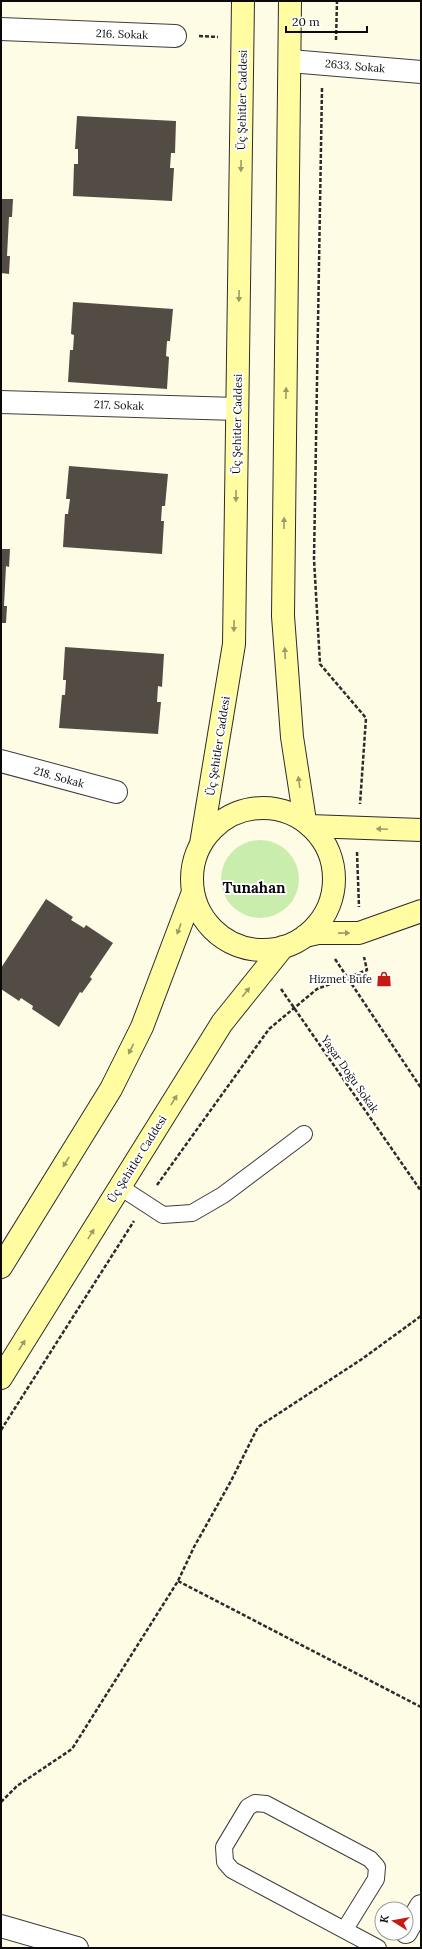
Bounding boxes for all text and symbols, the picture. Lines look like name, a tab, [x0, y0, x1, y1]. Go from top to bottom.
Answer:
scale bar	[286, 8, 367, 34]
text: 20 m	[292, 14, 320, 29]
street label: 216. Sokak	[96, 26, 148, 42]
street label: Üç Şehitler Caddesi	[233, 50, 250, 150]
street label: 2633. Sokak	[324, 56, 386, 76]
one-way arrow	[238, 160, 244, 173]
one-way arrow	[236, 290, 242, 303]
street label: Üç Şehitler Caddesi	[228, 374, 245, 474]
one-way arrow	[283, 386, 289, 399]
street label: 217. Sokak	[94, 397, 144, 413]
one-way arrow	[233, 490, 239, 503]
one-way arrow	[281, 516, 287, 529]
one-way arrow	[231, 620, 237, 633]
one-way arrow	[282, 646, 288, 659]
street label: Üç Şehitler Caddesi	[202, 695, 233, 797]
street label: 218. Sokak	[32, 763, 86, 791]
one-way arrow	[296, 776, 302, 788]
one-way arrow	[375, 826, 388, 832]
district label: Tunahan	[222, 878, 286, 897]
one-way arrow	[176, 923, 182, 935]
one-way arrow	[338, 930, 351, 936]
shop icon: Hizmet Büfe	[375, 970, 393, 988]
place label: Hizmet Büfe	[309, 972, 372, 986]
one-way arrow	[242, 987, 250, 998]
street label: Yaşar Doğu Sokak	[318, 1032, 382, 1115]
one-way arrow	[128, 1043, 134, 1055]
one-way arrow	[171, 1095, 178, 1106]
street label: Üç Şehitler Caddesi	[104, 1112, 170, 1205]
one-way arrow	[62, 1157, 70, 1167]
one-way arrow	[87, 1229, 94, 1240]
one-way arrow	[18, 1339, 25, 1351]
north arrow	[374, 1901, 414, 1941]
text: K	[377, 1914, 392, 1924]

